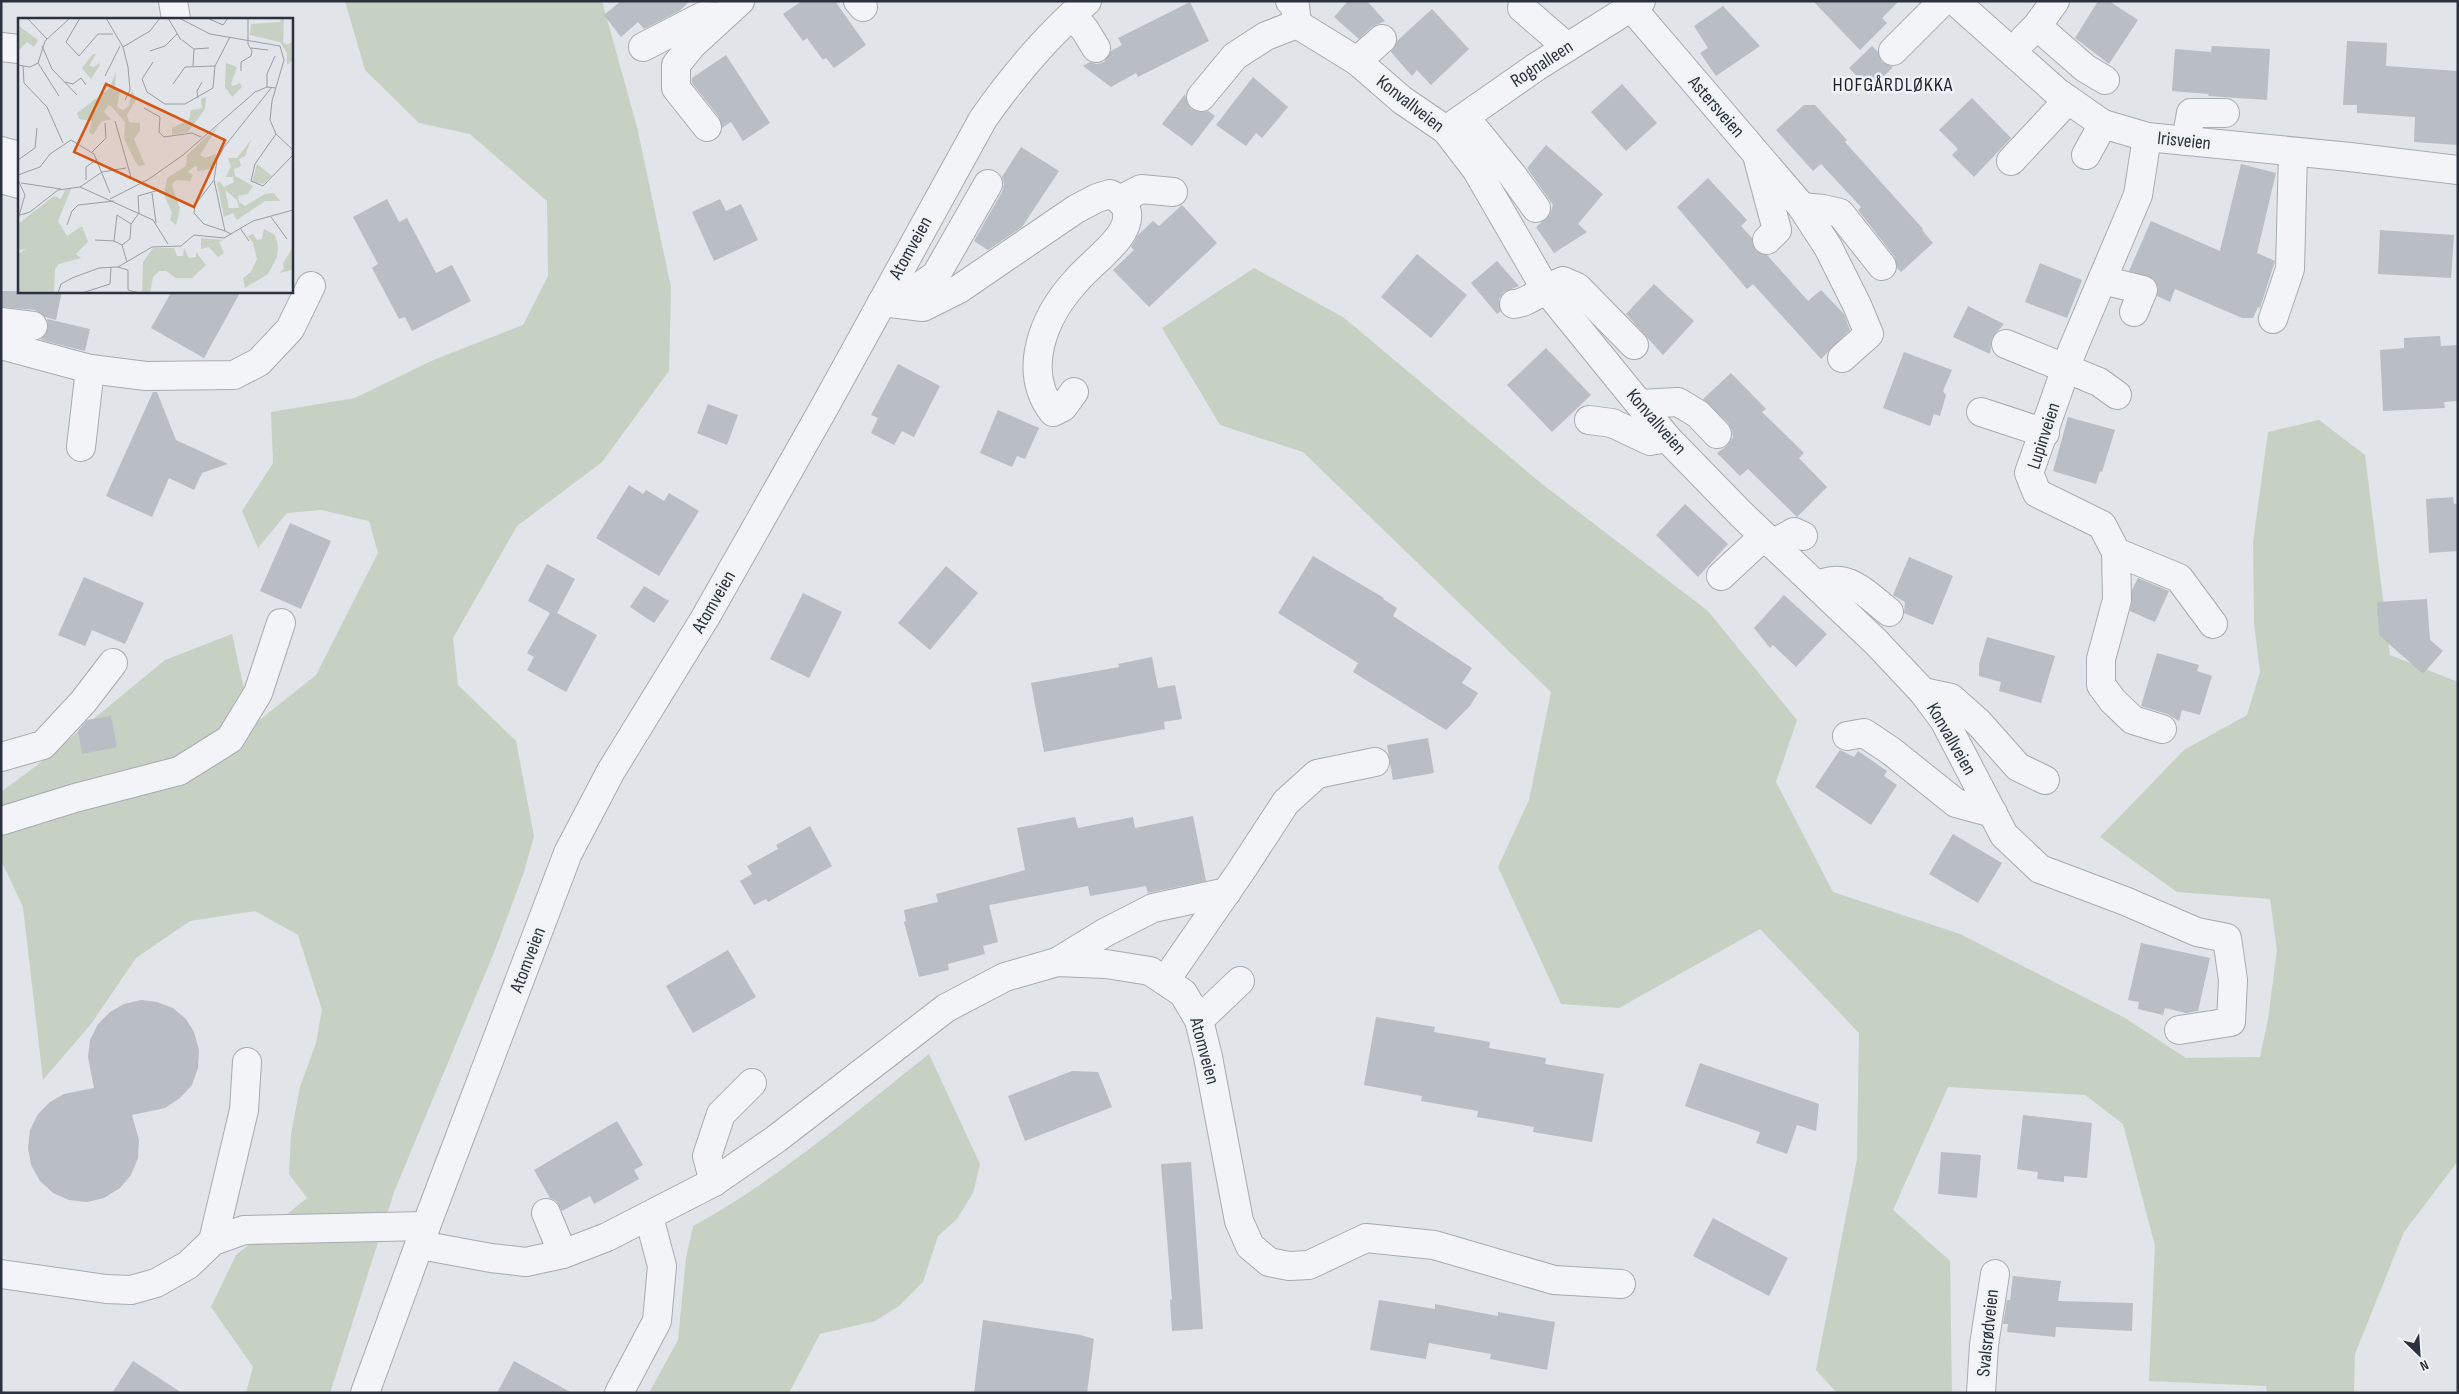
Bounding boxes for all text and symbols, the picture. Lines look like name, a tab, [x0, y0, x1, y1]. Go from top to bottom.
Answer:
inset map	[18, 18, 292, 292]
street label: Rognalleen	[1506, 35, 1578, 93]
street label: Konvallveien	[1371, 70, 1449, 138]
street label: Astersveien	[1682, 71, 1749, 143]
district label: HOFGÅRDLØKKA	[1833, 73, 1953, 97]
street label: Irisveien	[2156, 127, 2212, 155]
street label: Atomveien	[884, 213, 938, 284]
street label: Konvallveien	[1621, 384, 1691, 460]
street label: Lupinveien	[2022, 400, 2066, 472]
street label: Atomveien	[687, 567, 741, 638]
street label: Konvallveien	[1921, 699, 1981, 779]
street label: Atomveien	[505, 924, 551, 997]
street label: Atomveien	[1184, 1014, 1224, 1087]
street label: Svalsrødveien	[1972, 1288, 2004, 1378]
north arrow	[2394, 1329, 2444, 1379]
text: N	[2417, 1356, 2431, 1375]

